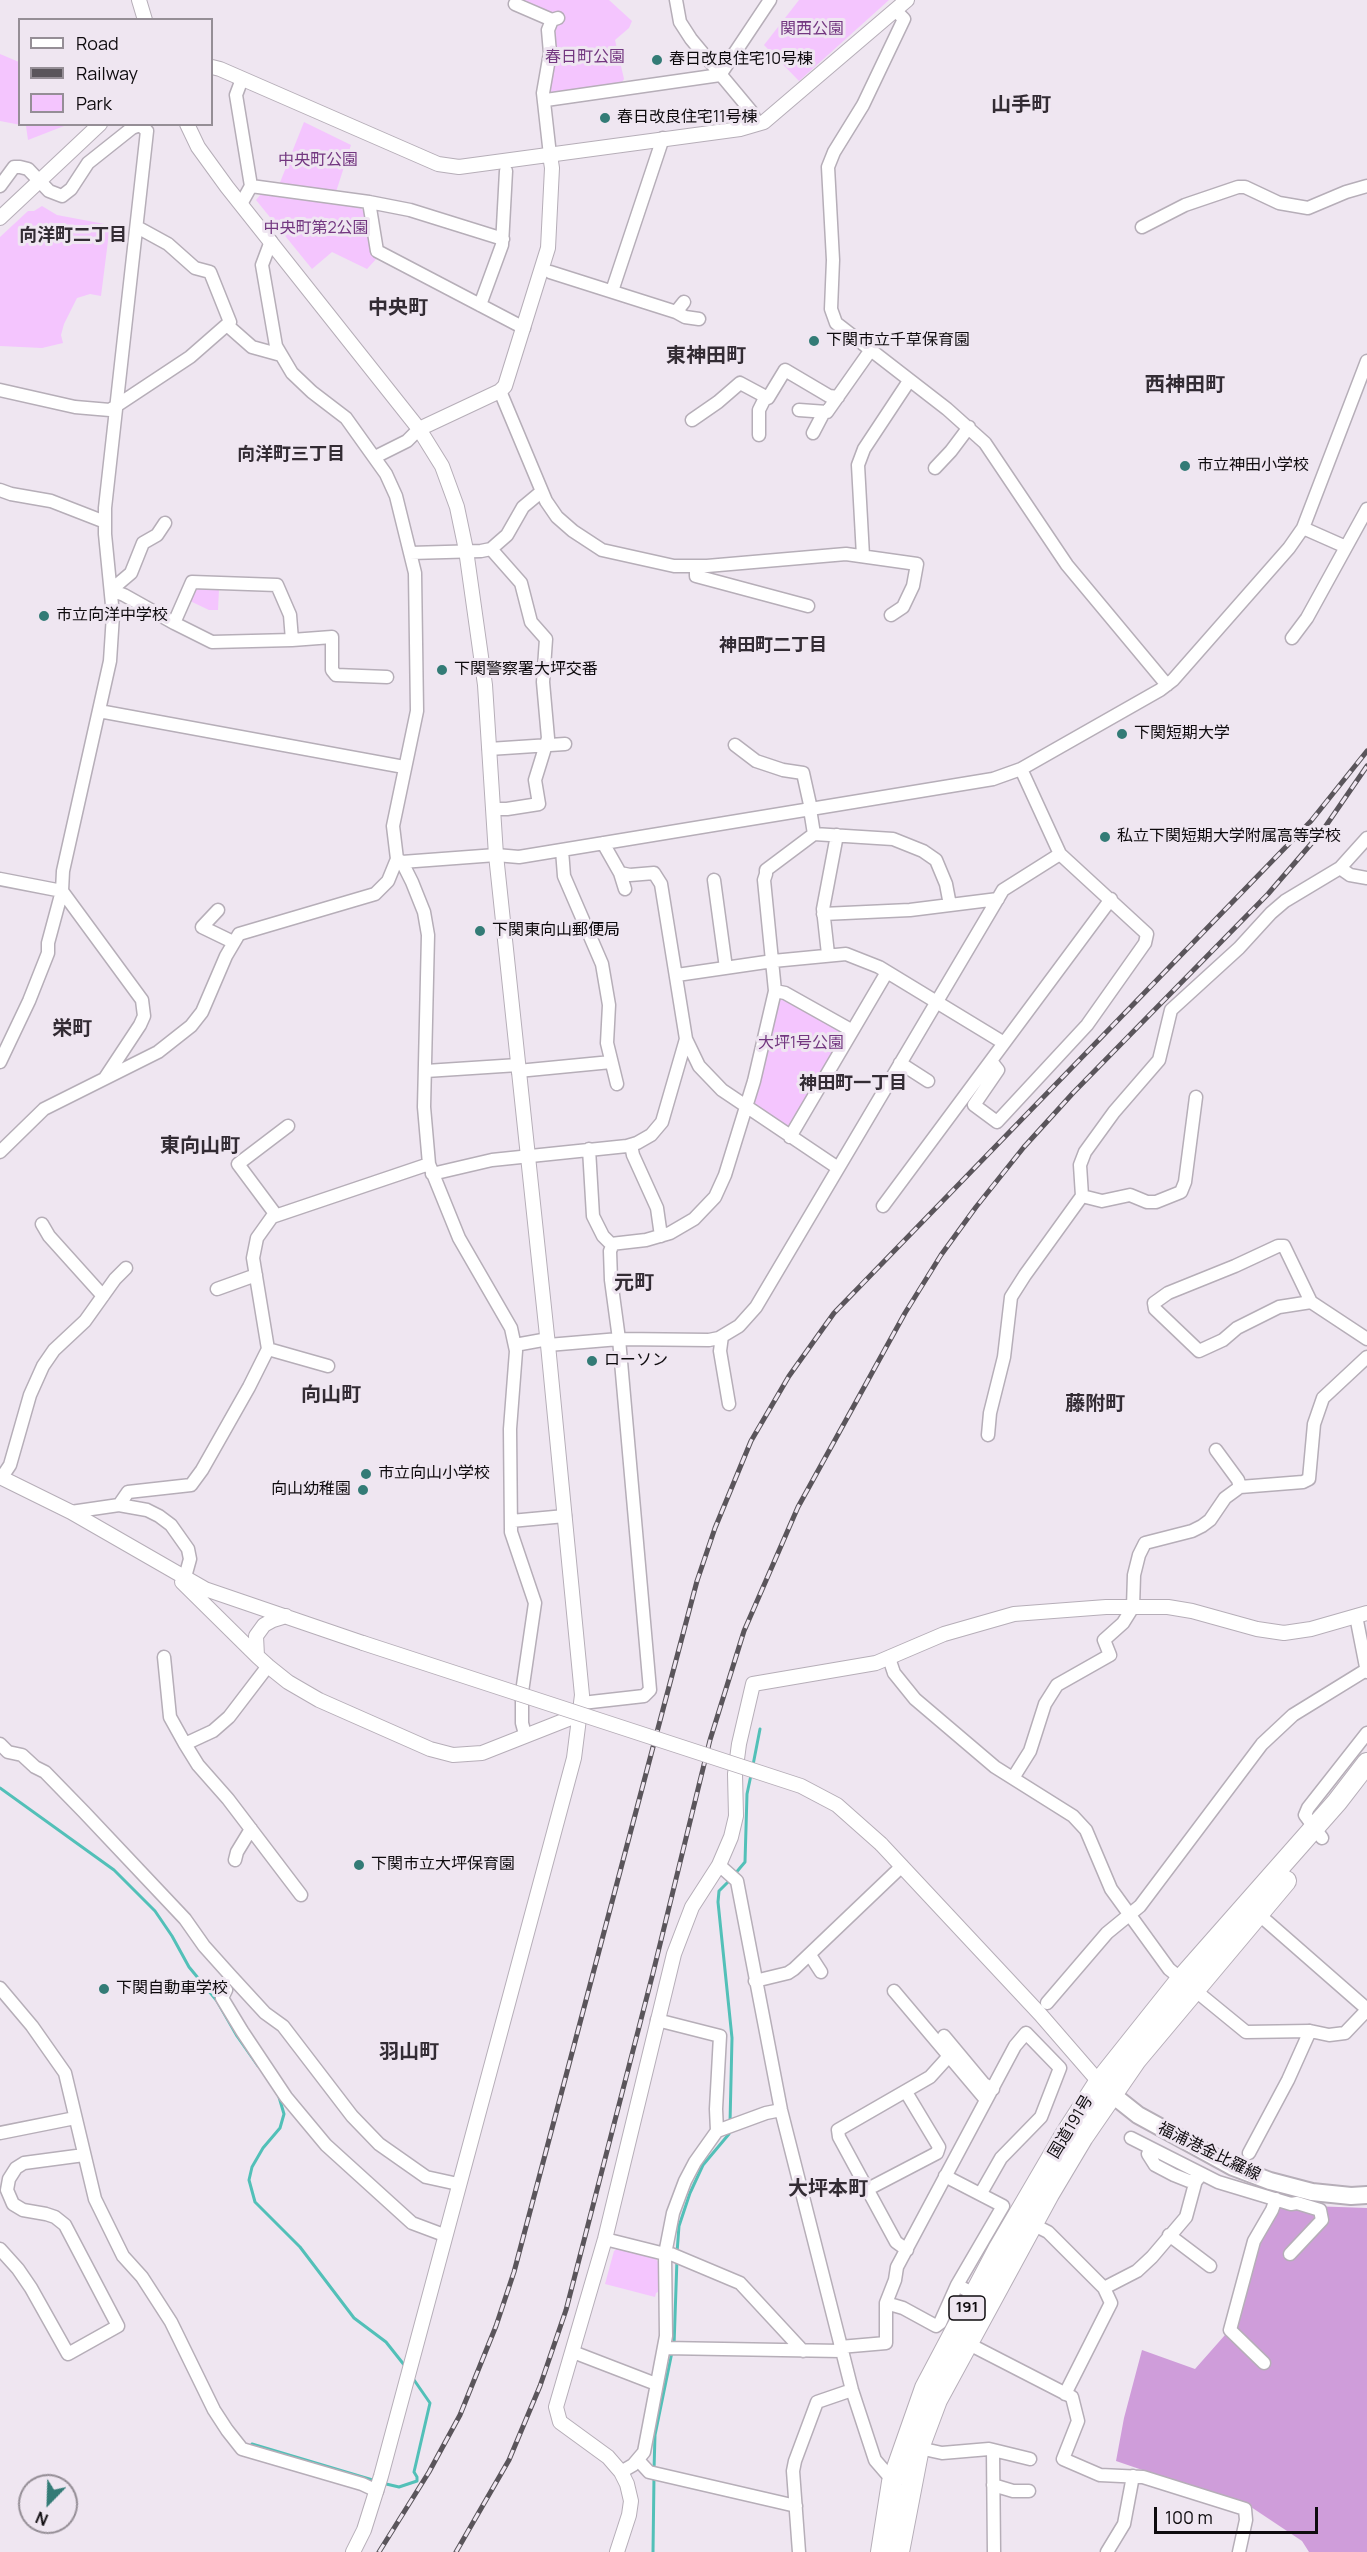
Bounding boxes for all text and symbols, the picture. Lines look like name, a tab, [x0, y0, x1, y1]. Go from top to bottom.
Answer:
legend	[18, 18, 213, 126]
park label: 関西公園	[780, 20, 844, 40]
text: Road	[76, 31, 119, 55]
park label: 春日町公園	[545, 48, 625, 68]
place label: 春日改良住宅10号棟	[669, 50, 813, 70]
marker: 春日改良住宅10号棟	[650, 53, 664, 67]
text: Railway	[76, 61, 138, 85]
text: Park	[76, 91, 112, 115]
district label: 山手町	[991, 93, 1051, 117]
place label: 春日改良住宅11号棟	[617, 108, 757, 128]
marker: 春日改良住宅11号棟	[598, 111, 612, 125]
park label: 中央町公園	[278, 151, 358, 171]
park label: 中央町第2公園	[263, 219, 369, 239]
district label: 向洋町二丁目	[19, 225, 127, 247]
district label: 中央町	[368, 296, 428, 320]
place label: 下関市立千草保育園	[826, 331, 970, 351]
marker: 下関市立千草保育園	[807, 334, 821, 348]
district label: 東神田町	[666, 344, 746, 368]
district label: 西神田町	[1145, 373, 1225, 397]
district label: 向洋町三丁目	[237, 444, 345, 466]
place label: 市立神田小学校	[1197, 456, 1309, 476]
marker: 市立神田小学校	[1178, 459, 1192, 473]
place label: 市立向洋中学校	[56, 606, 168, 626]
marker: 市立向洋中学校	[37, 609, 51, 623]
district label: 神田町二丁目	[719, 635, 827, 657]
place label: 下関警察署大坪交番	[454, 660, 598, 680]
marker: 下関警察署大坪交番	[435, 663, 449, 677]
place label: 下関短期大学	[1134, 724, 1230, 744]
marker: 下関短期大学	[1115, 727, 1129, 741]
place label: 私立下関短期大学附属高等学校	[1117, 827, 1341, 847]
marker: 私立下関短期大学附属高等学校	[1098, 830, 1112, 844]
place label: 下関東向山郵便局	[492, 921, 620, 941]
marker: 下関東向山郵便局	[473, 924, 487, 938]
district label: 栄町	[52, 1017, 92, 1041]
park label: 大坪1号公園	[758, 1034, 844, 1054]
district label: 神田町一丁目	[799, 1073, 907, 1095]
district label: 東向山町	[160, 1134, 240, 1158]
district label: 元町	[614, 1271, 654, 1295]
place label: ローソン	[604, 1351, 668, 1371]
marker: ローソン	[585, 1354, 599, 1368]
district label: 向山町	[301, 1383, 361, 1407]
district label: 藤附町	[1065, 1392, 1125, 1416]
place label: 市立向山小学校	[378, 1464, 490, 1484]
marker: 市立向山小学校	[359, 1467, 373, 1481]
place label: 向山幼稚園	[271, 1480, 351, 1500]
marker: 向山幼稚園	[356, 1483, 370, 1497]
place label: 下関市立大坪保育園	[371, 1855, 515, 1875]
marker: 下関市立大坪保育園	[352, 1858, 366, 1872]
place label: 下関自動車学校	[116, 1979, 228, 1999]
marker: 下関自動車学校	[97, 1982, 111, 1996]
district label: 羽山町	[379, 2040, 439, 2064]
street label: 国道191号	[1045, 2092, 1097, 2162]
street label: 福浦港金比羅線	[1154, 2119, 1264, 2185]
district label: 大坪本町	[788, 2177, 868, 2201]
road number: 191	[949, 2296, 985, 2320]
north arrow	[18, 2474, 78, 2534]
scale bar	[1157, 2495, 1320, 2533]
text: 100 m	[1165, 2505, 1213, 2529]
text: N	[32, 2506, 51, 2531]

